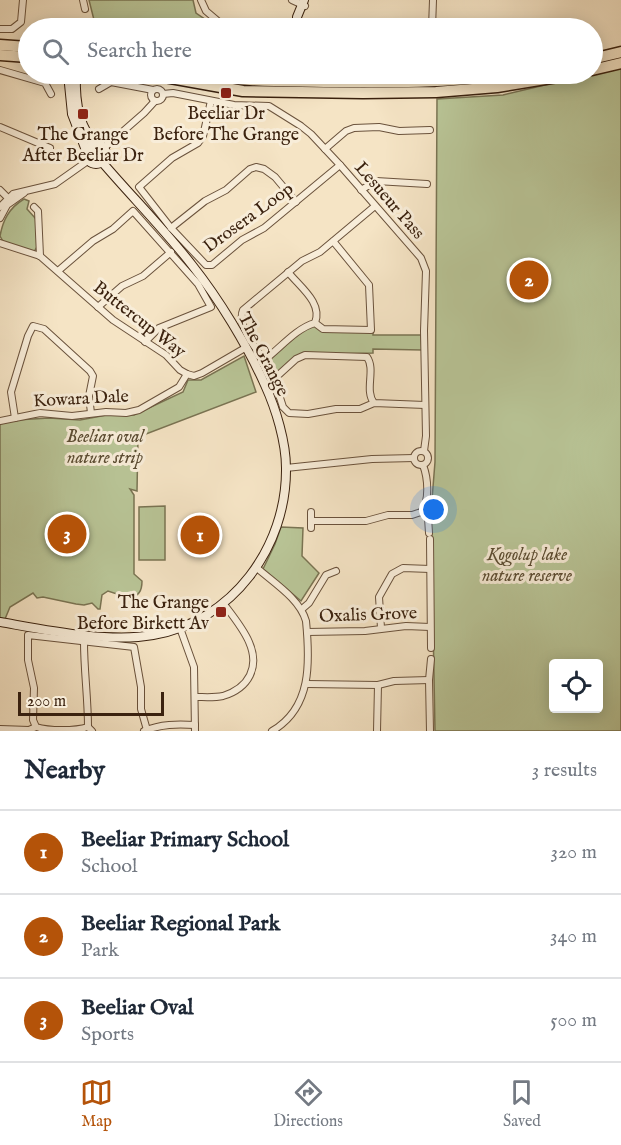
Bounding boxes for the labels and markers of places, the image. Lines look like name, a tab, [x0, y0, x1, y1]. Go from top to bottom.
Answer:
marker: Beeliar Dr Before The Grange	[219, 86, 233, 100]
place label: Beeliar Dr Before The Grange	[153, 103, 299, 147]
marker: The Grange After Beeliar Dr	[76, 107, 90, 121]
place label: The Grange After Beeliar Dr	[21, 124, 144, 168]
pin: 2	[510, 258, 548, 302]
pin: 3	[48, 512, 86, 556]
pin: 1	[180, 512, 220, 558]
place label: The Grange Before Birkett Av	[77, 592, 210, 636]
marker: The Grange Before Birkett Av	[214, 605, 228, 619]

